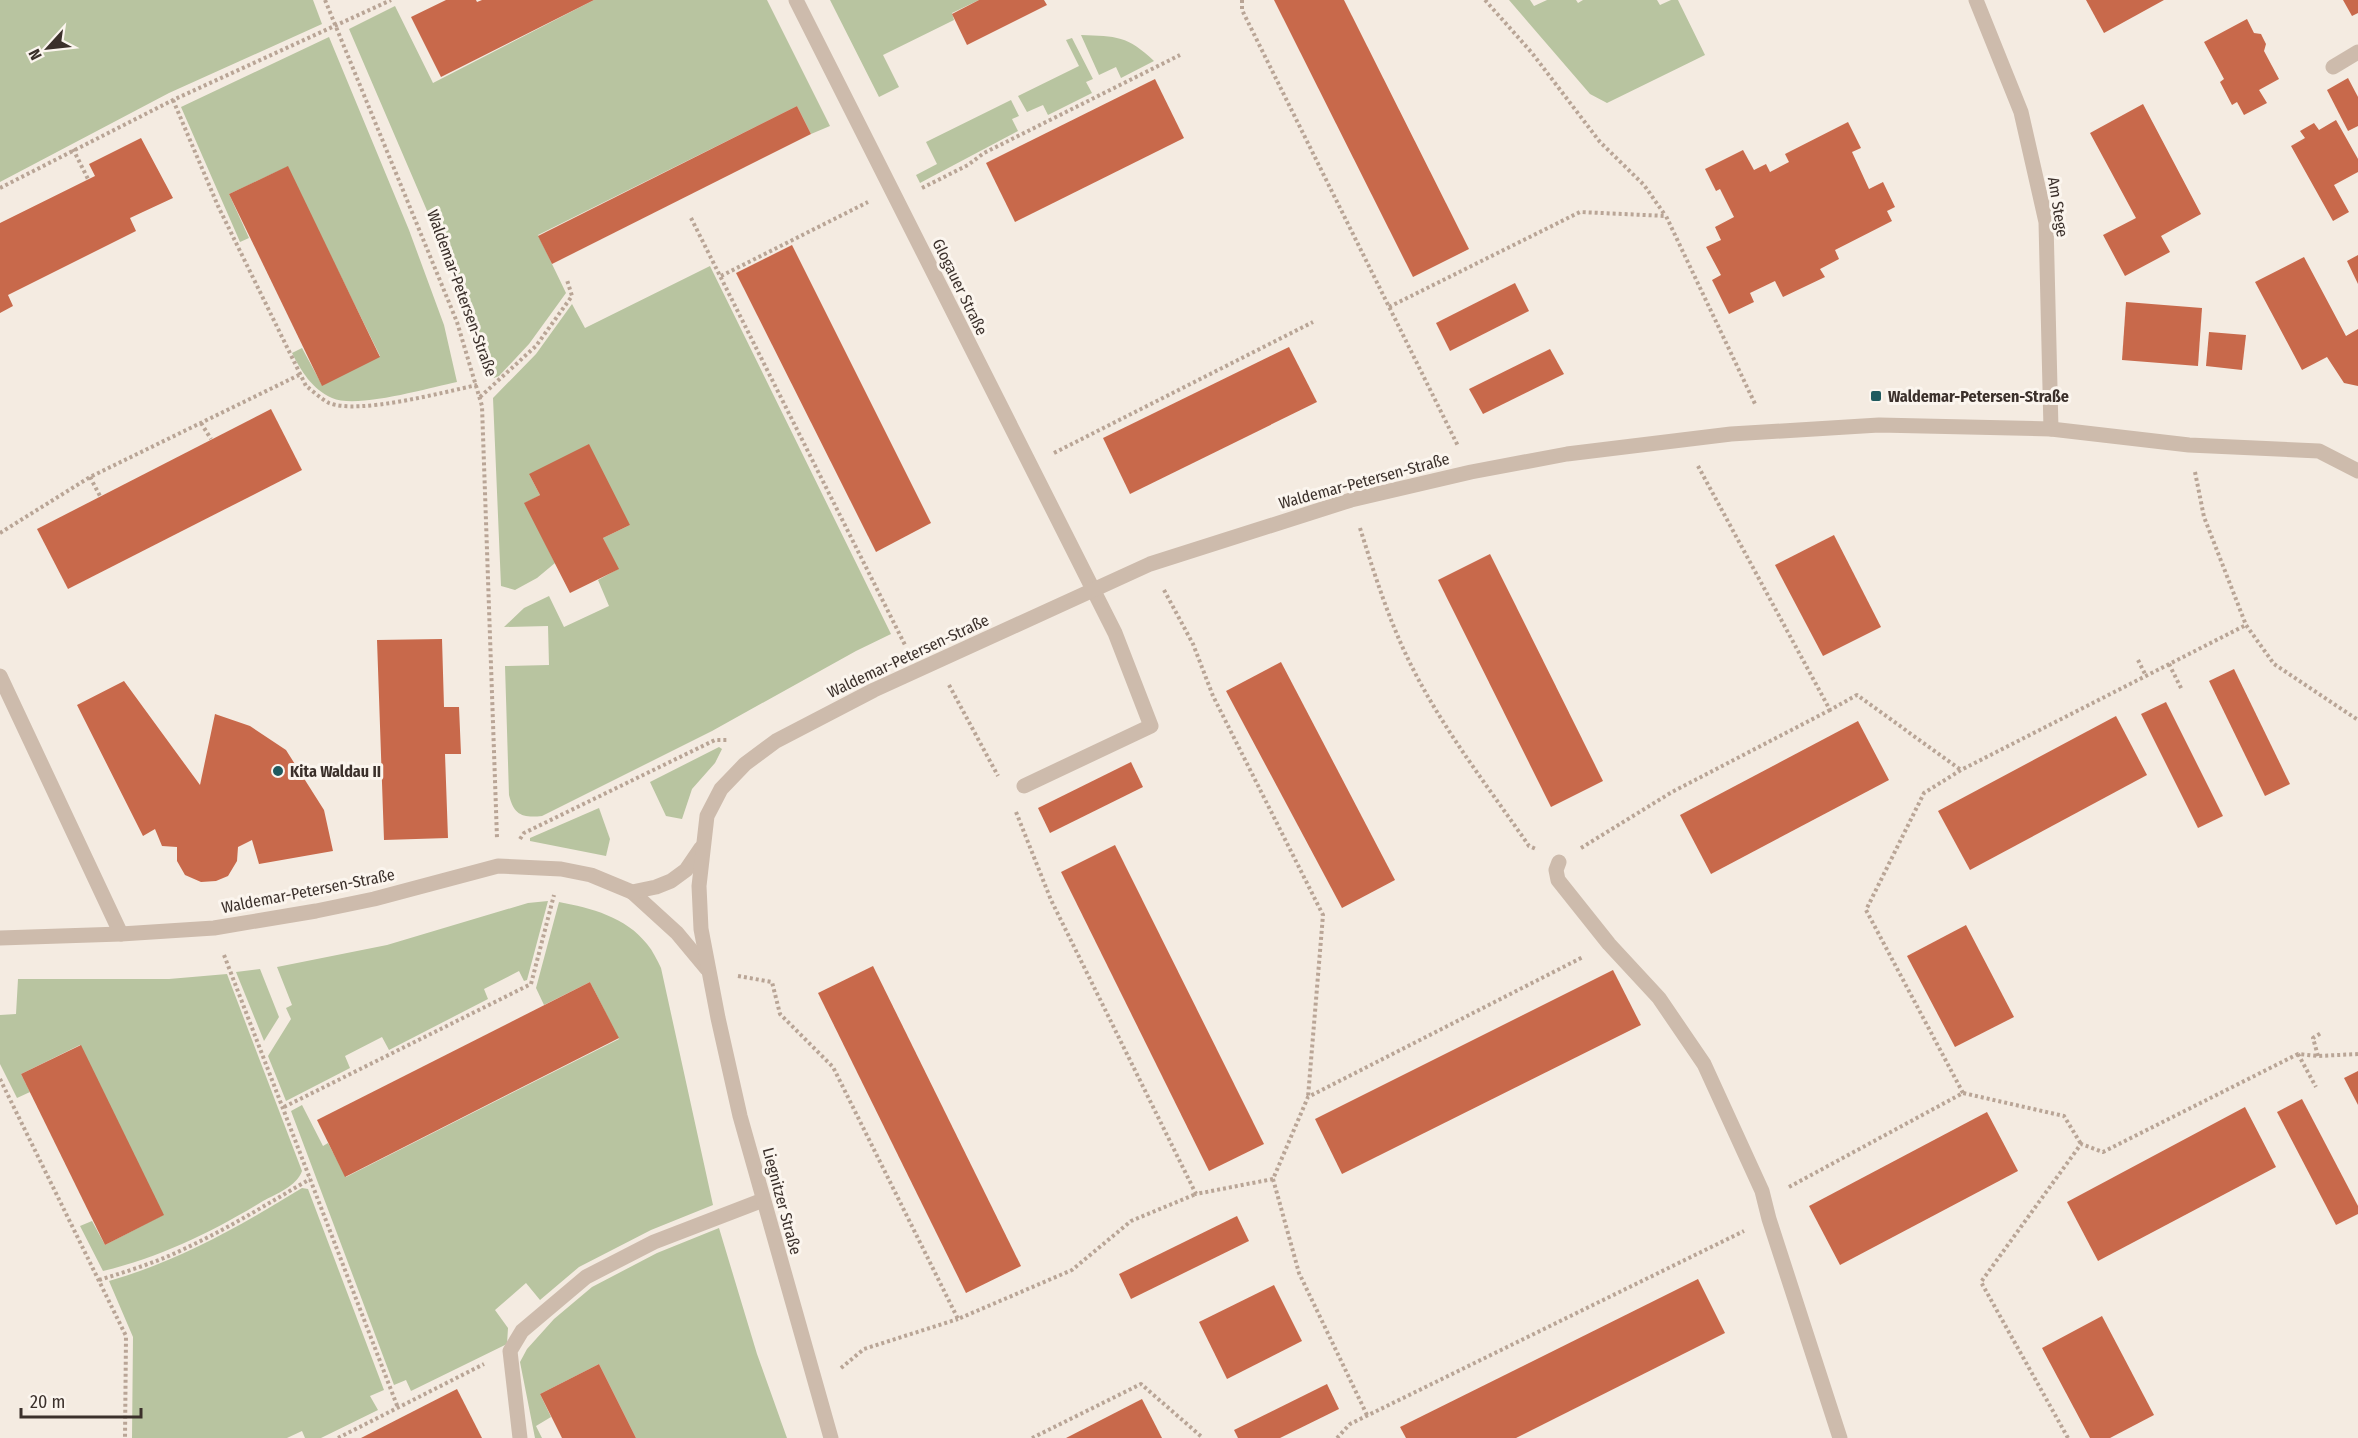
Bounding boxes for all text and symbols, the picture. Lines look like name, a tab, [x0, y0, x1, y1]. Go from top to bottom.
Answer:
north arrow	[18, 18, 78, 78]
text: N	[24, 46, 46, 63]
street label: Am Stege	[2044, 176, 2072, 238]
street label: Waldemar-Petersen-Straße	[423, 207, 501, 379]
street label: Glogauer Straße	[928, 236, 992, 338]
place label: Waldemar-Petersen-Straße	[1888, 387, 2069, 406]
marker: Waldemar-Petersen-Straße	[1869, 389, 1883, 403]
street label: Waldemar-Petersen-Straße	[1277, 449, 1452, 513]
street label: Waldemar-Petersen-Straße	[824, 610, 992, 702]
place label: Kita Waldau II	[290, 762, 381, 781]
marker: Kita Waldau II	[271, 764, 285, 778]
street label: Waldemar-Petersen-Straße	[220, 865, 396, 917]
street label: Liegnitzer Straße	[759, 1145, 805, 1257]
scale bar	[21, 1381, 141, 1419]
text: 20 m	[30, 1391, 65, 1413]

